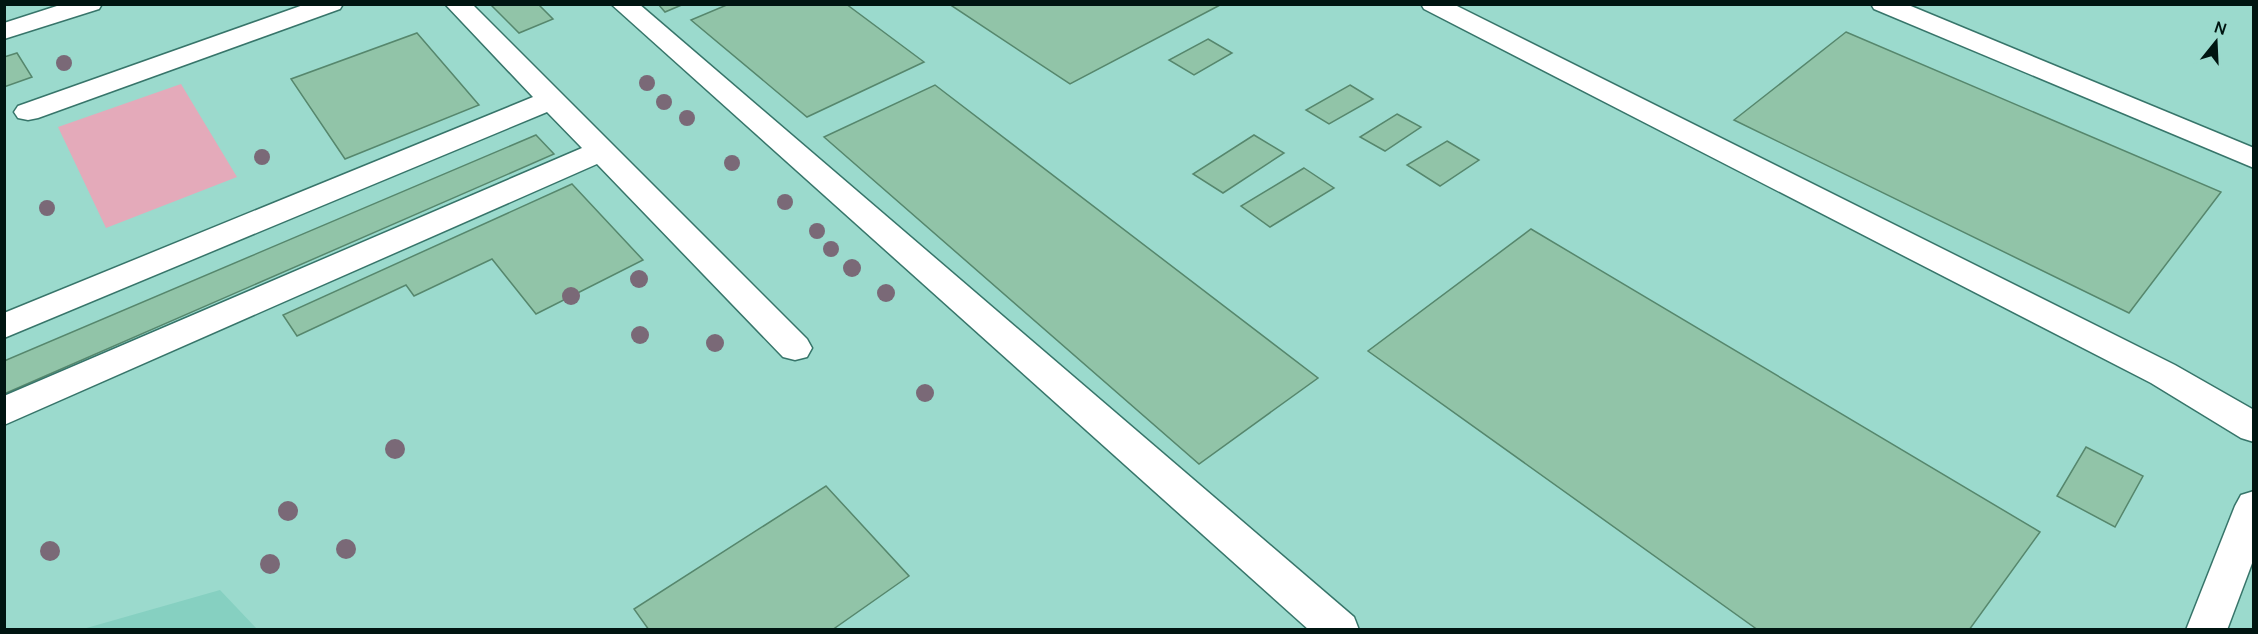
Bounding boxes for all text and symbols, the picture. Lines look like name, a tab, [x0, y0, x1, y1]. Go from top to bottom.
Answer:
north arrow	[2186, 12, 2246, 72]
text: N	[2212, 15, 2230, 40]

